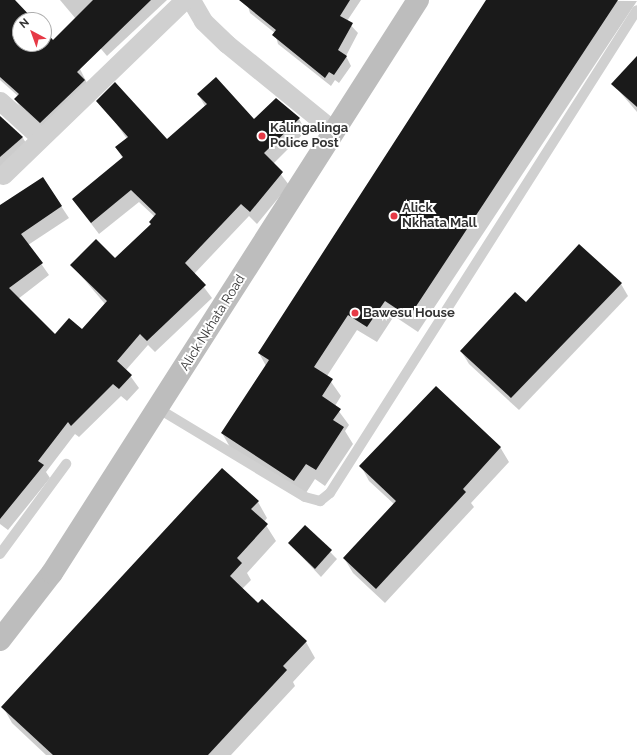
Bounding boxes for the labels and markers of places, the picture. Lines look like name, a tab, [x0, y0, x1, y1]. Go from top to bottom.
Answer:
place label: Kalingalinga Police Post	[270, 121, 348, 152]
marker: Kalingalinga Police Post	[257, 131, 267, 141]
place label: Alick Nkhata Mall	[402, 201, 477, 232]
marker: Alick Nkhata Mall	[389, 211, 399, 221]
place label: Bawesu House	[363, 305, 455, 321]
marker: Bawesu House	[350, 308, 360, 318]

